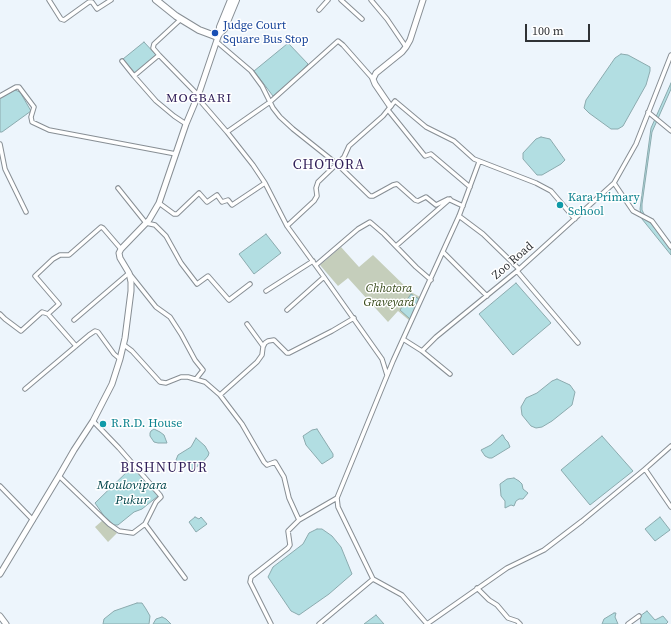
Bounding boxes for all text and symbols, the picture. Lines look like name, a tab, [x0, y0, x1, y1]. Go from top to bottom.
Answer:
scale bar	[527, 16, 592, 42]
place label: Judge Court Square Bus Stop	[223, 19, 308, 47]
text: 100 m	[532, 23, 564, 39]
marker: Judge Court Square Bus Stop	[210, 28, 220, 38]
district label: MOGBARI	[166, 91, 232, 107]
district label: CHOTORA	[293, 157, 365, 173]
place label: Kara Primary School	[568, 191, 640, 219]
marker: Kara Primary School	[555, 200, 565, 210]
street label: Zoo Road	[489, 239, 537, 283]
park label: Chhotora Graveyard	[363, 282, 415, 310]
place label: R.R.D. House	[111, 417, 182, 431]
marker: R.R.D. House	[98, 419, 108, 429]
district label: BISHNUPUR	[120, 460, 208, 476]
water label: Moulovipara Pukur	[97, 478, 167, 509]

